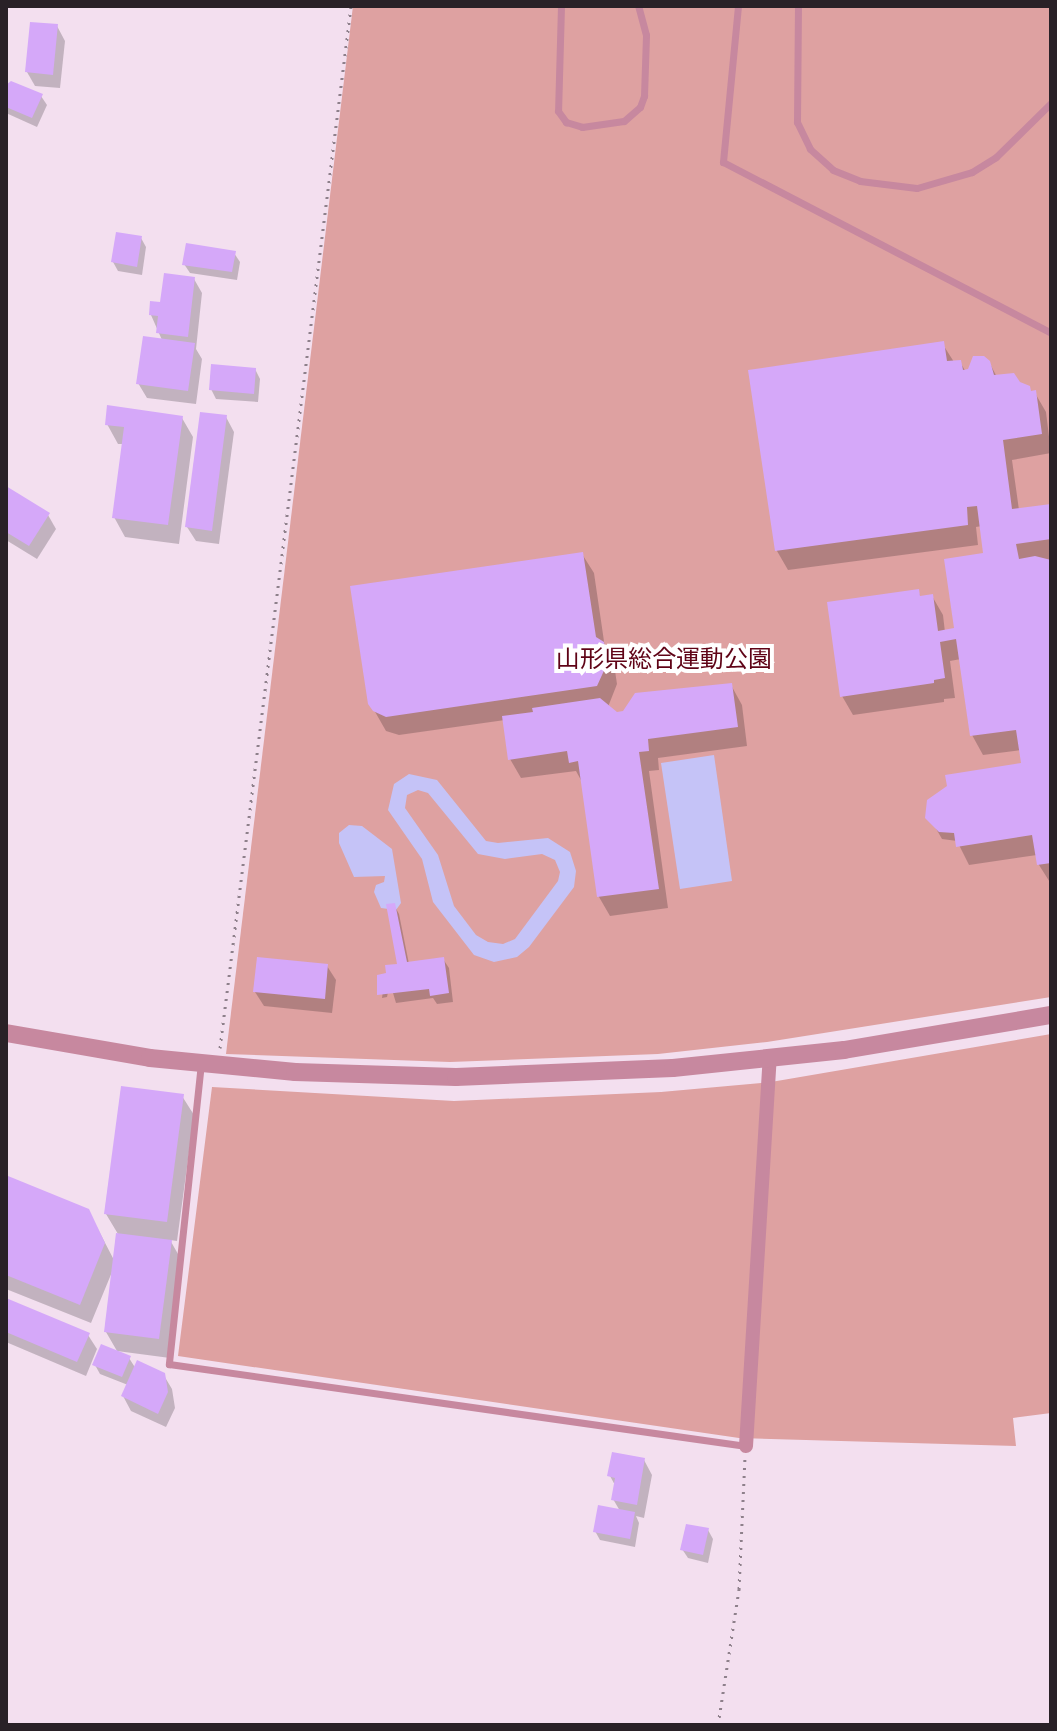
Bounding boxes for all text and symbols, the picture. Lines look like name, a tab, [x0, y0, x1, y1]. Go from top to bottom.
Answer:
park label: 山形県総合運動公園	[556, 645, 772, 673]

